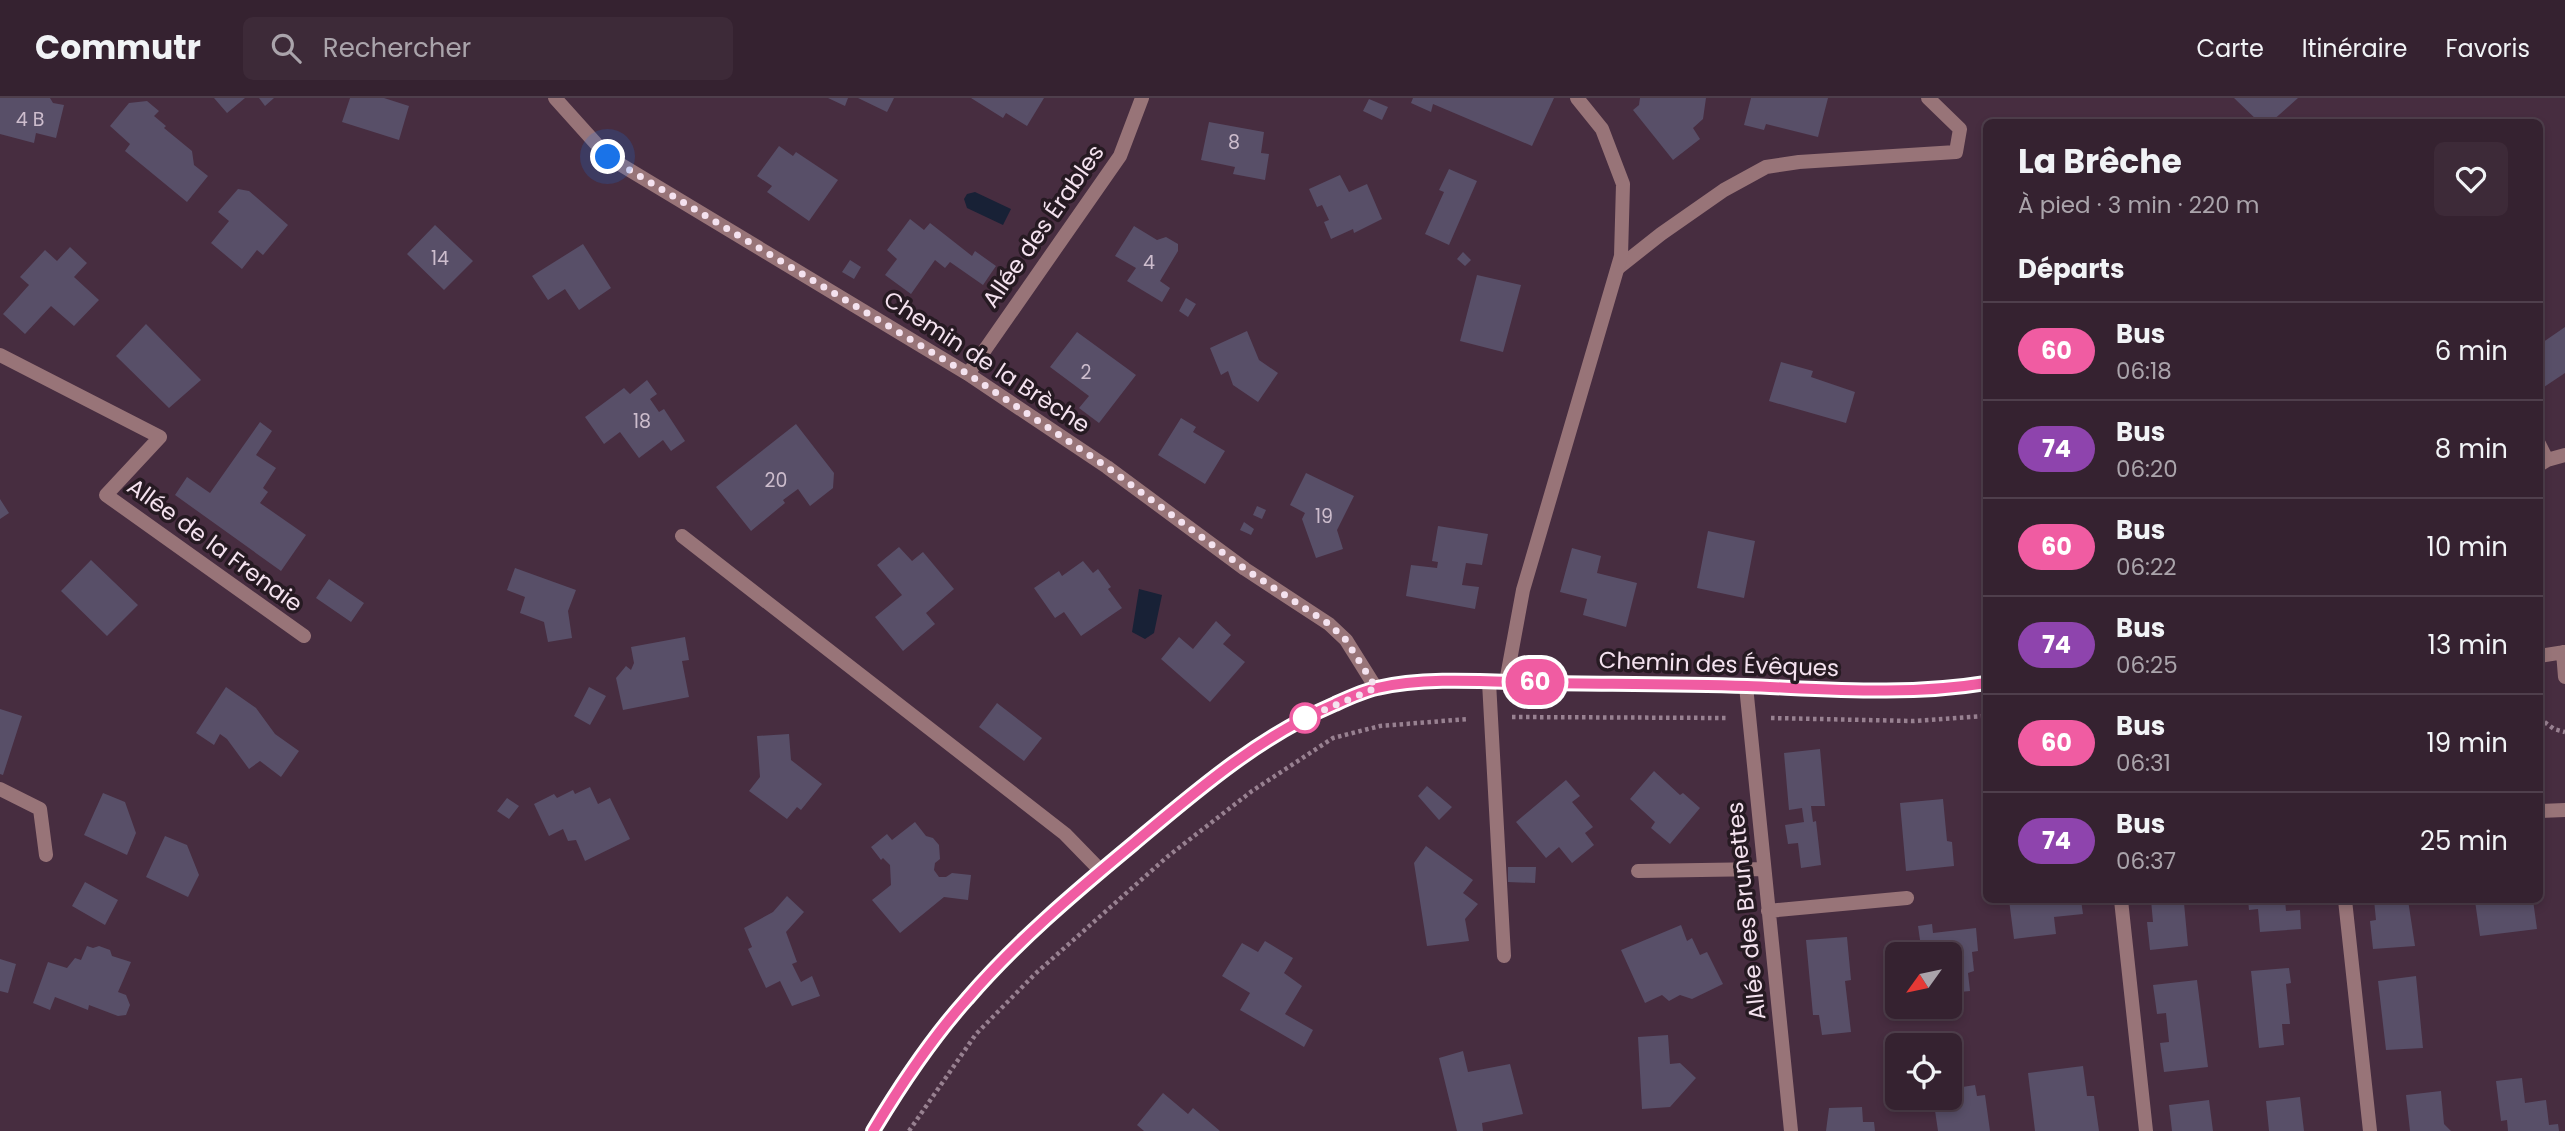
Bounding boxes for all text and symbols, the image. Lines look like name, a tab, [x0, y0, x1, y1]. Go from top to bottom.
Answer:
search box	[243, 17, 733, 80]
text: Commutr	[35, 24, 201, 71]
icon: search	[267, 29, 305, 67]
text: Rechercher	[323, 30, 471, 66]
text: Carte	[2196, 32, 2264, 65]
text: Itinéraire	[2302, 32, 2407, 65]
text: Favoris	[2445, 32, 2530, 65]
house number: 4 B	[16, 106, 44, 133]
house number: 8	[1228, 129, 1240, 156]
street label: Allée des Érables	[975, 138, 1111, 314]
text: La Brêche	[2018, 138, 2182, 185]
your location	[590, 139, 625, 174]
button: heart	[2434, 142, 2508, 216]
text: À pied · 3 min · 220 m	[2018, 189, 2259, 221]
house number: 14	[431, 245, 449, 272]
house number: 4	[1143, 249, 1155, 276]
text: Départs	[2018, 251, 2124, 287]
street label: Chemin de la Brèche	[878, 283, 1096, 441]
text: Bus	[2116, 316, 2165, 352]
text: 6 min	[2435, 333, 2508, 369]
text: 60	[2041, 334, 2072, 367]
text: 06:18	[2116, 355, 2172, 387]
house number: 2	[1081, 359, 1092, 386]
house number: 18	[633, 408, 651, 435]
text: Bus	[2116, 414, 2165, 450]
text: 8 min	[2435, 431, 2508, 467]
text: 74	[2042, 432, 2071, 465]
text: 06:20	[2116, 453, 2178, 485]
house number: 20	[765, 467, 787, 494]
street label: Allée de la Frenaie	[121, 471, 309, 619]
house number: 19	[1315, 503, 1333, 530]
text: Bus	[2116, 512, 2165, 548]
text: 10 min	[2427, 529, 2508, 565]
text: 60	[2041, 530, 2072, 563]
text: 06:22	[2116, 551, 2176, 583]
text: Bus	[2116, 610, 2165, 646]
text: 13 min	[2428, 627, 2508, 663]
text: 74	[2042, 628, 2071, 661]
street label: Chemin des Évêques	[1598, 644, 1840, 684]
text: 06:25	[2116, 649, 2178, 681]
line badge: 60	[1504, 659, 1566, 705]
text: 60	[1520, 665, 1550, 698]
unlabelled marker	[1290, 703, 1320, 733]
text: Bus	[2116, 708, 2165, 744]
text: 19 min	[2427, 725, 2508, 761]
text: 60	[2041, 726, 2072, 759]
text: 06:31	[2116, 747, 2171, 779]
street label: Allée des Brunettes	[1719, 801, 1773, 1021]
text: Bus	[2116, 806, 2165, 842]
text: 25 min	[2420, 823, 2508, 859]
text: 74	[2042, 824, 2071, 857]
text: 06:37	[2116, 845, 2176, 877]
north arrow	[1885, 942, 1962, 1018]
map controls	[1885, 942, 1962, 1110]
button: locate	[1885, 1033, 1962, 1110]

